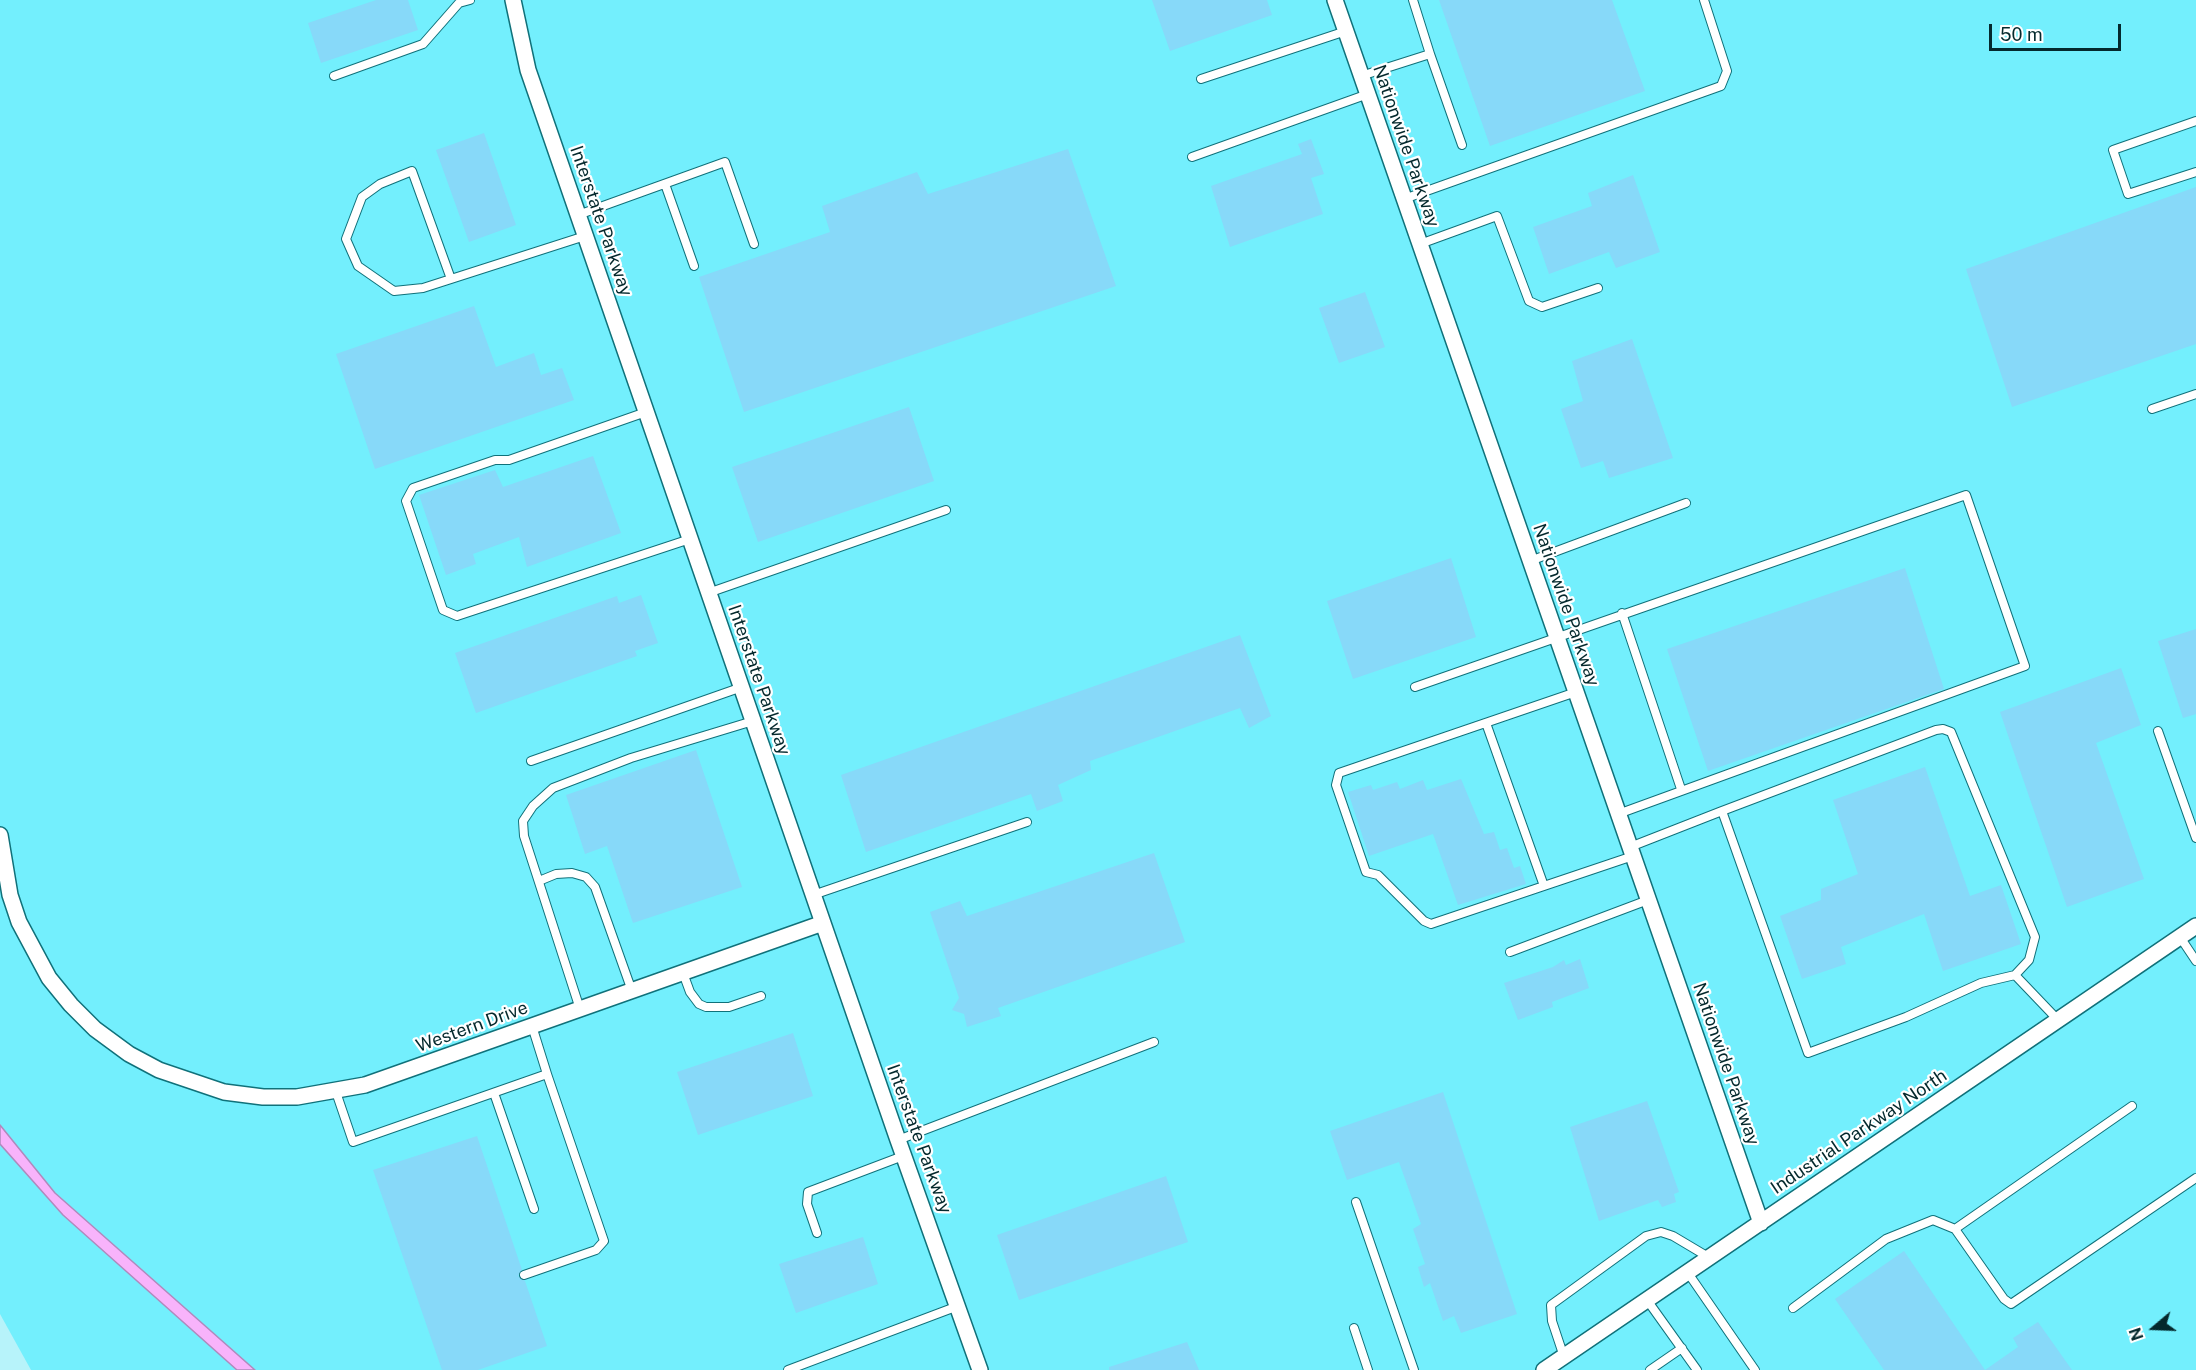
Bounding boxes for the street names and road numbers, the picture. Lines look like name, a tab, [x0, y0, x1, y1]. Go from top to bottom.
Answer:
street label: Nationwide Parkway	[1368, 62, 1444, 230]
street label: Interstate Parkway	[565, 143, 637, 299]
street label: Nationwide Parkway	[1528, 521, 1604, 689]
street label: Interstate Parkway	[723, 602, 795, 758]
street label: Nationwide Parkway	[1688, 980, 1764, 1148]
street label: Western Drive	[413, 997, 531, 1057]
street label: Interstate Parkway	[882, 1061, 956, 1217]
street label: Industrial Parkway North	[1767, 1065, 1951, 1199]

